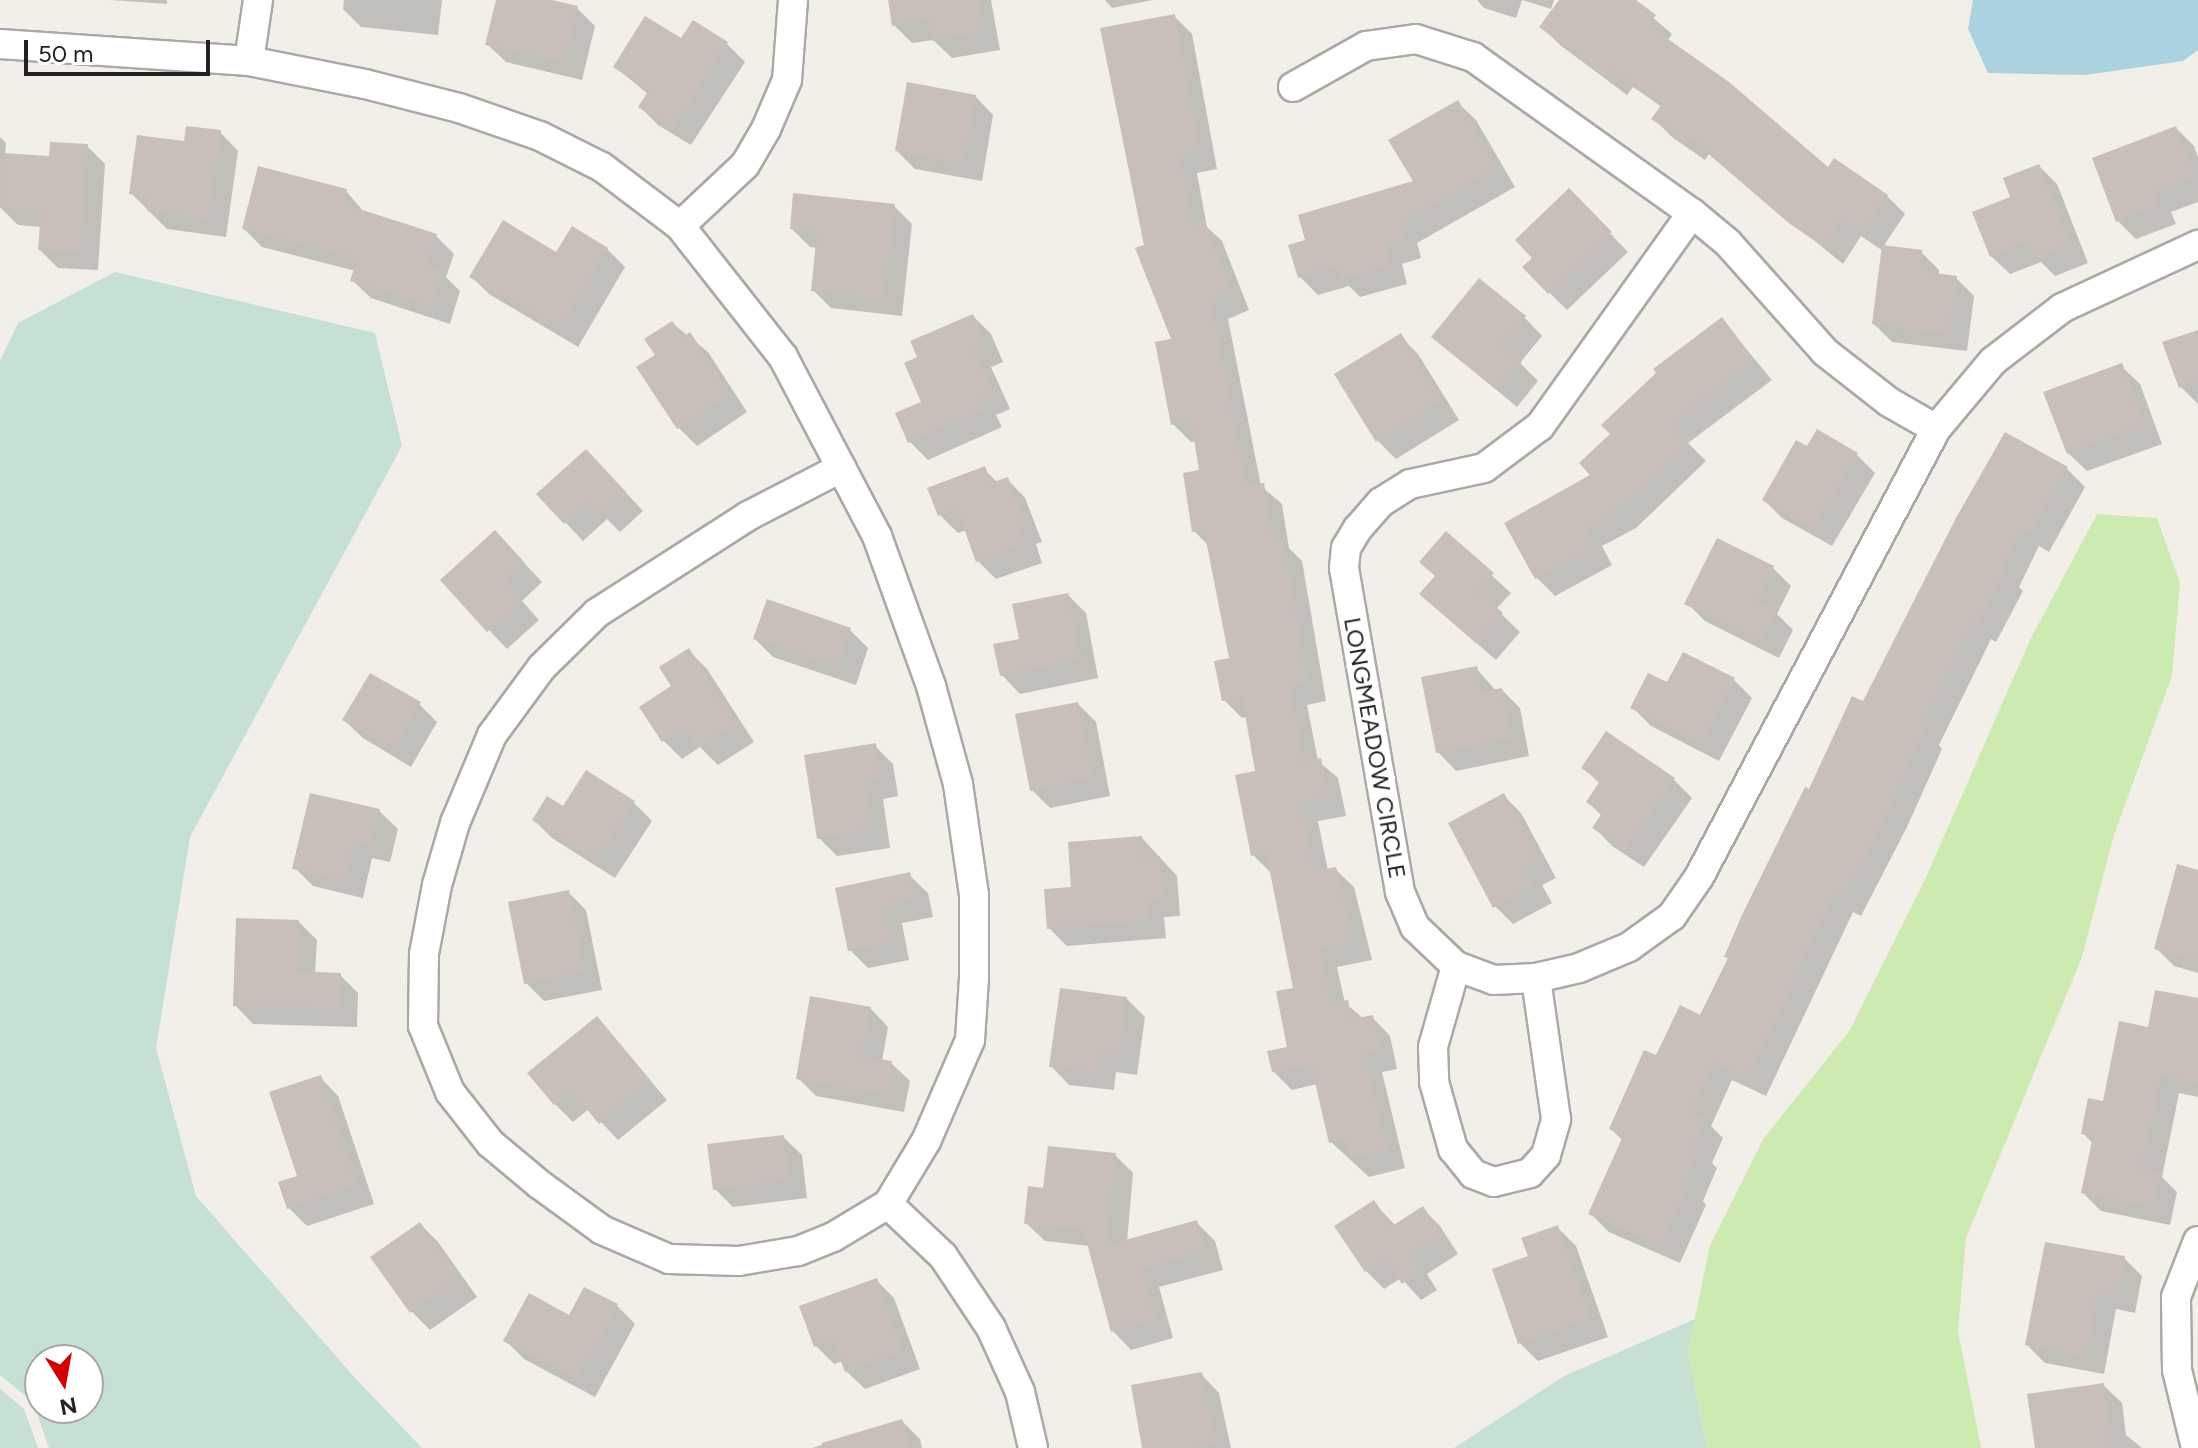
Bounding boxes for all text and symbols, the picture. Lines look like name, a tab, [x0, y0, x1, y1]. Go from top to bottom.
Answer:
scale bar	[28, 24, 214, 74]
text: 50 m	[38, 39, 94, 68]
street label: LONGMEADOW CIRCLE	[1338, 615, 1412, 881]
north arrow	[24, 1344, 104, 1424]
text: N	[57, 1391, 79, 1421]

